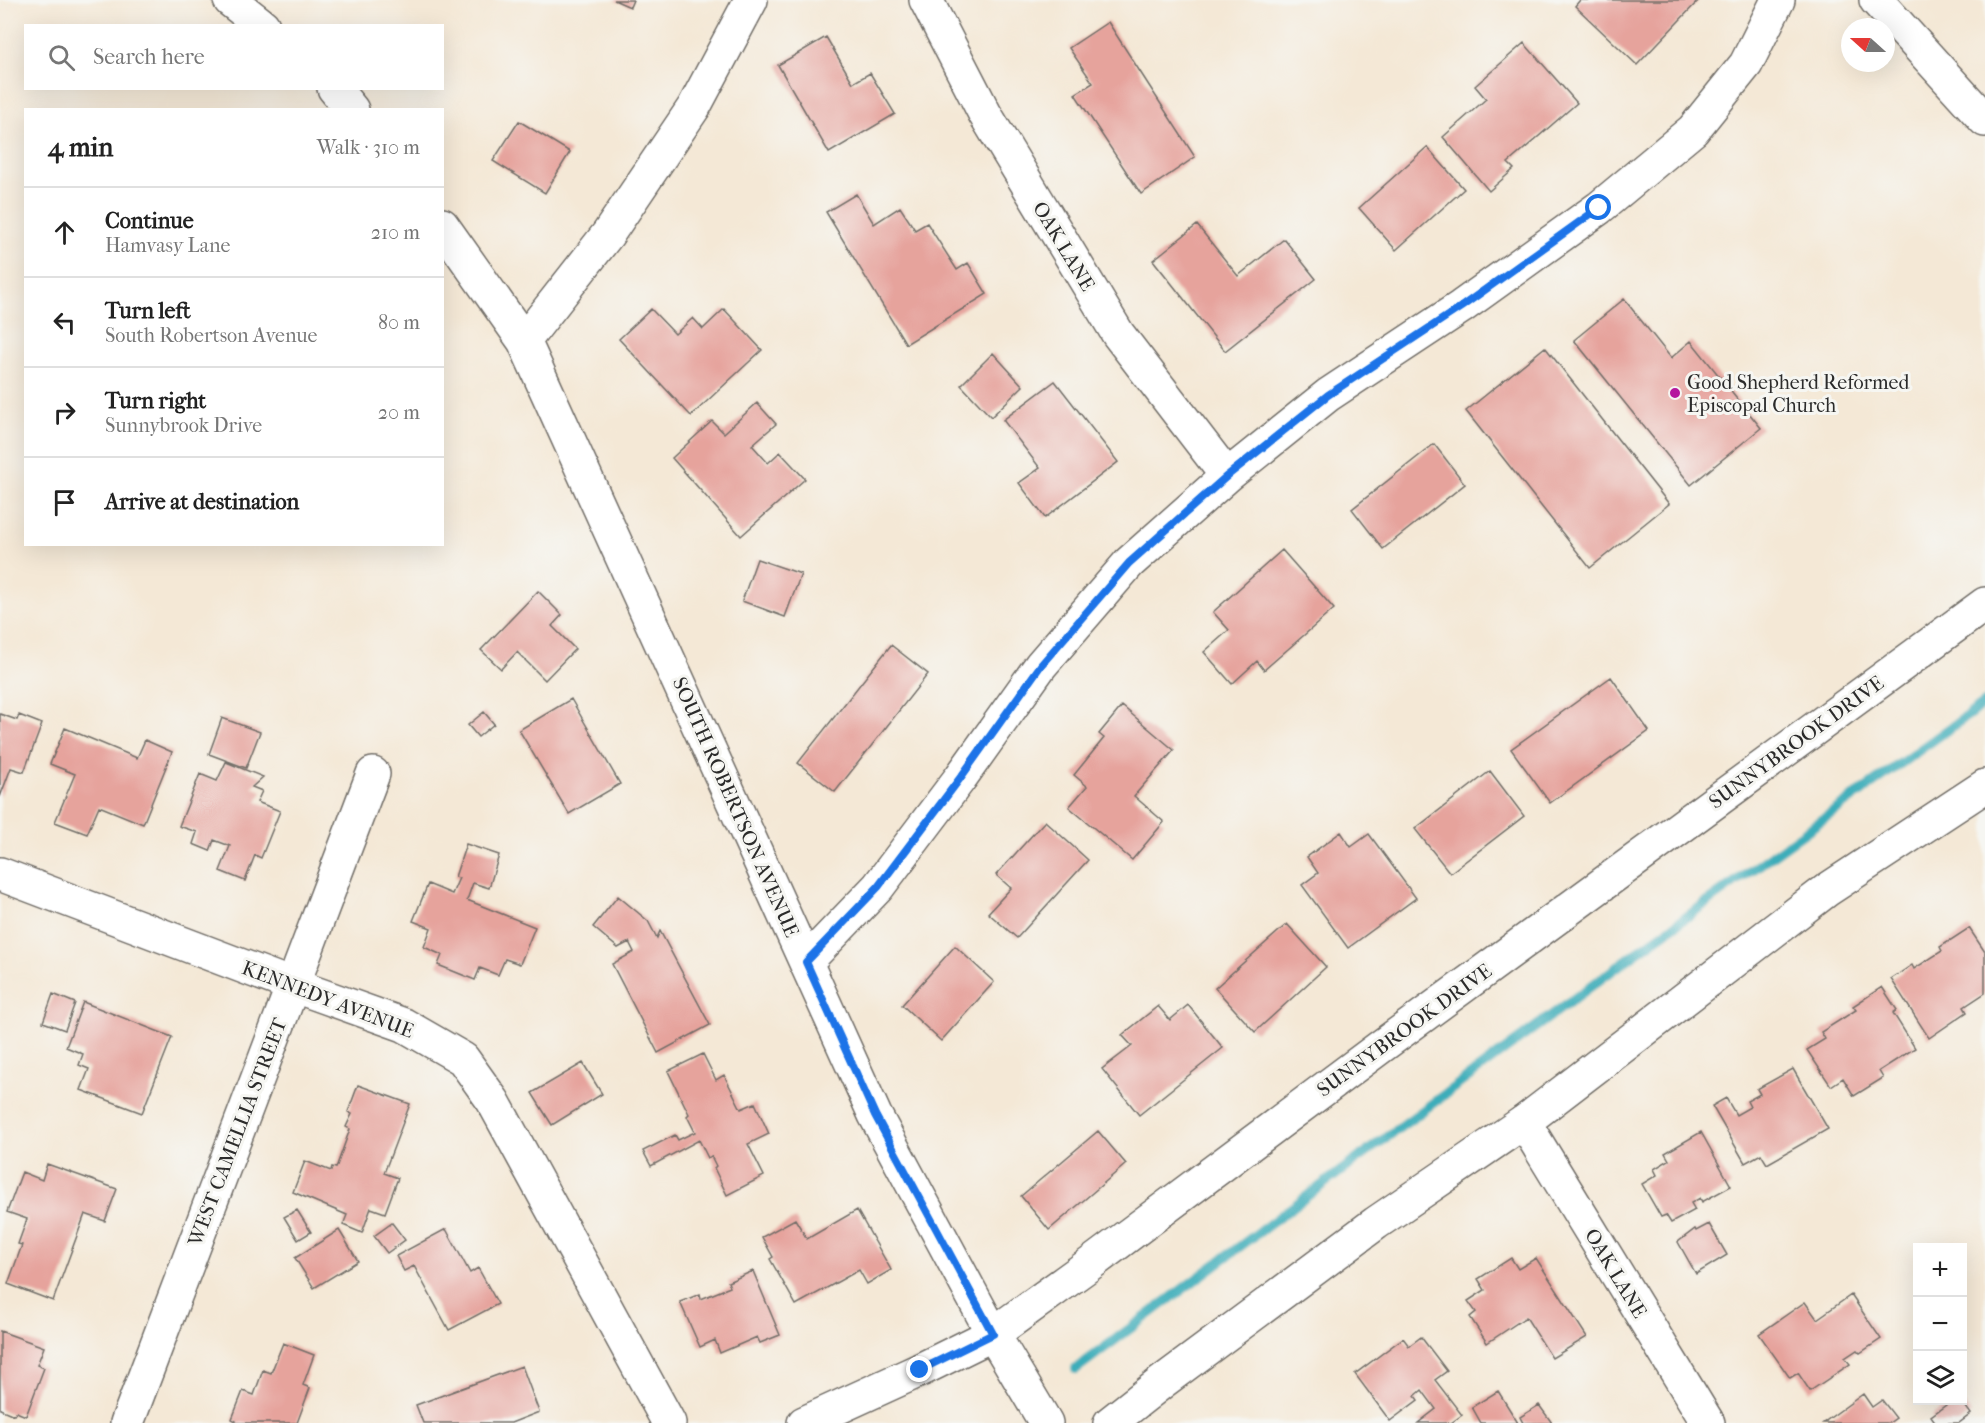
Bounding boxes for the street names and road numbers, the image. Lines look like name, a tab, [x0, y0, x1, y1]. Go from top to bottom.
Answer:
street label: OAK LANE	[1028, 197, 1099, 295]
street label: SUNNYBROOK DRIVE	[1705, 671, 1888, 813]
street label: SOUTH ROBERTSON AVENUE	[668, 674, 803, 941]
street label: KENNEDY AVENUE	[239, 956, 417, 1043]
street label: SUNNYBROOK DRIVE	[1313, 959, 1496, 1101]
street label: WEST CAMELLIA STREET	[183, 1015, 292, 1250]
street label: OAK LANE	[1580, 1224, 1651, 1322]

